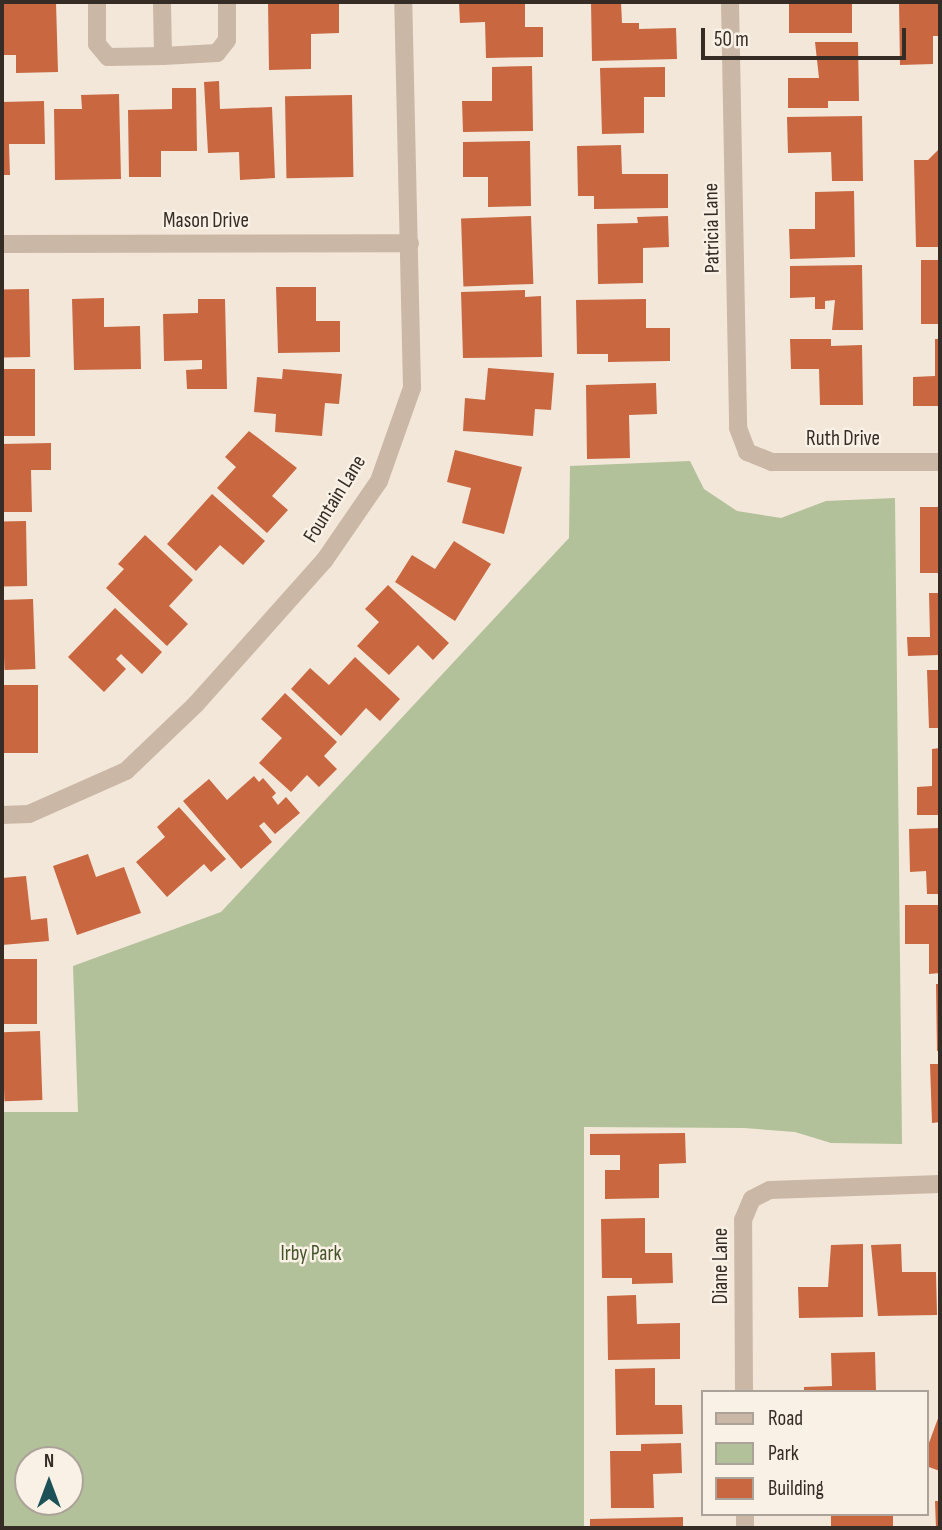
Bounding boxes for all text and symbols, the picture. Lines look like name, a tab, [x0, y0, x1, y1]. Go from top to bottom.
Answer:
scale bar	[704, 14, 909, 58]
text: 50 m	[714, 27, 749, 52]
street label: Patricia Lane	[699, 183, 725, 273]
street label: Mason Drive	[163, 208, 249, 234]
street label: Ruth Drive	[806, 426, 880, 452]
street label: Fountain Lane	[298, 451, 372, 547]
street label: Diane Lane	[708, 1228, 734, 1304]
park label: Irby Park	[281, 1241, 341, 1267]
legend	[701, 1390, 928, 1516]
text: Road	[768, 1406, 803, 1431]
text: Park	[768, 1441, 799, 1466]
north arrow	[14, 1446, 84, 1516]
text: N	[44, 1450, 54, 1473]
text: Building	[768, 1476, 824, 1501]

